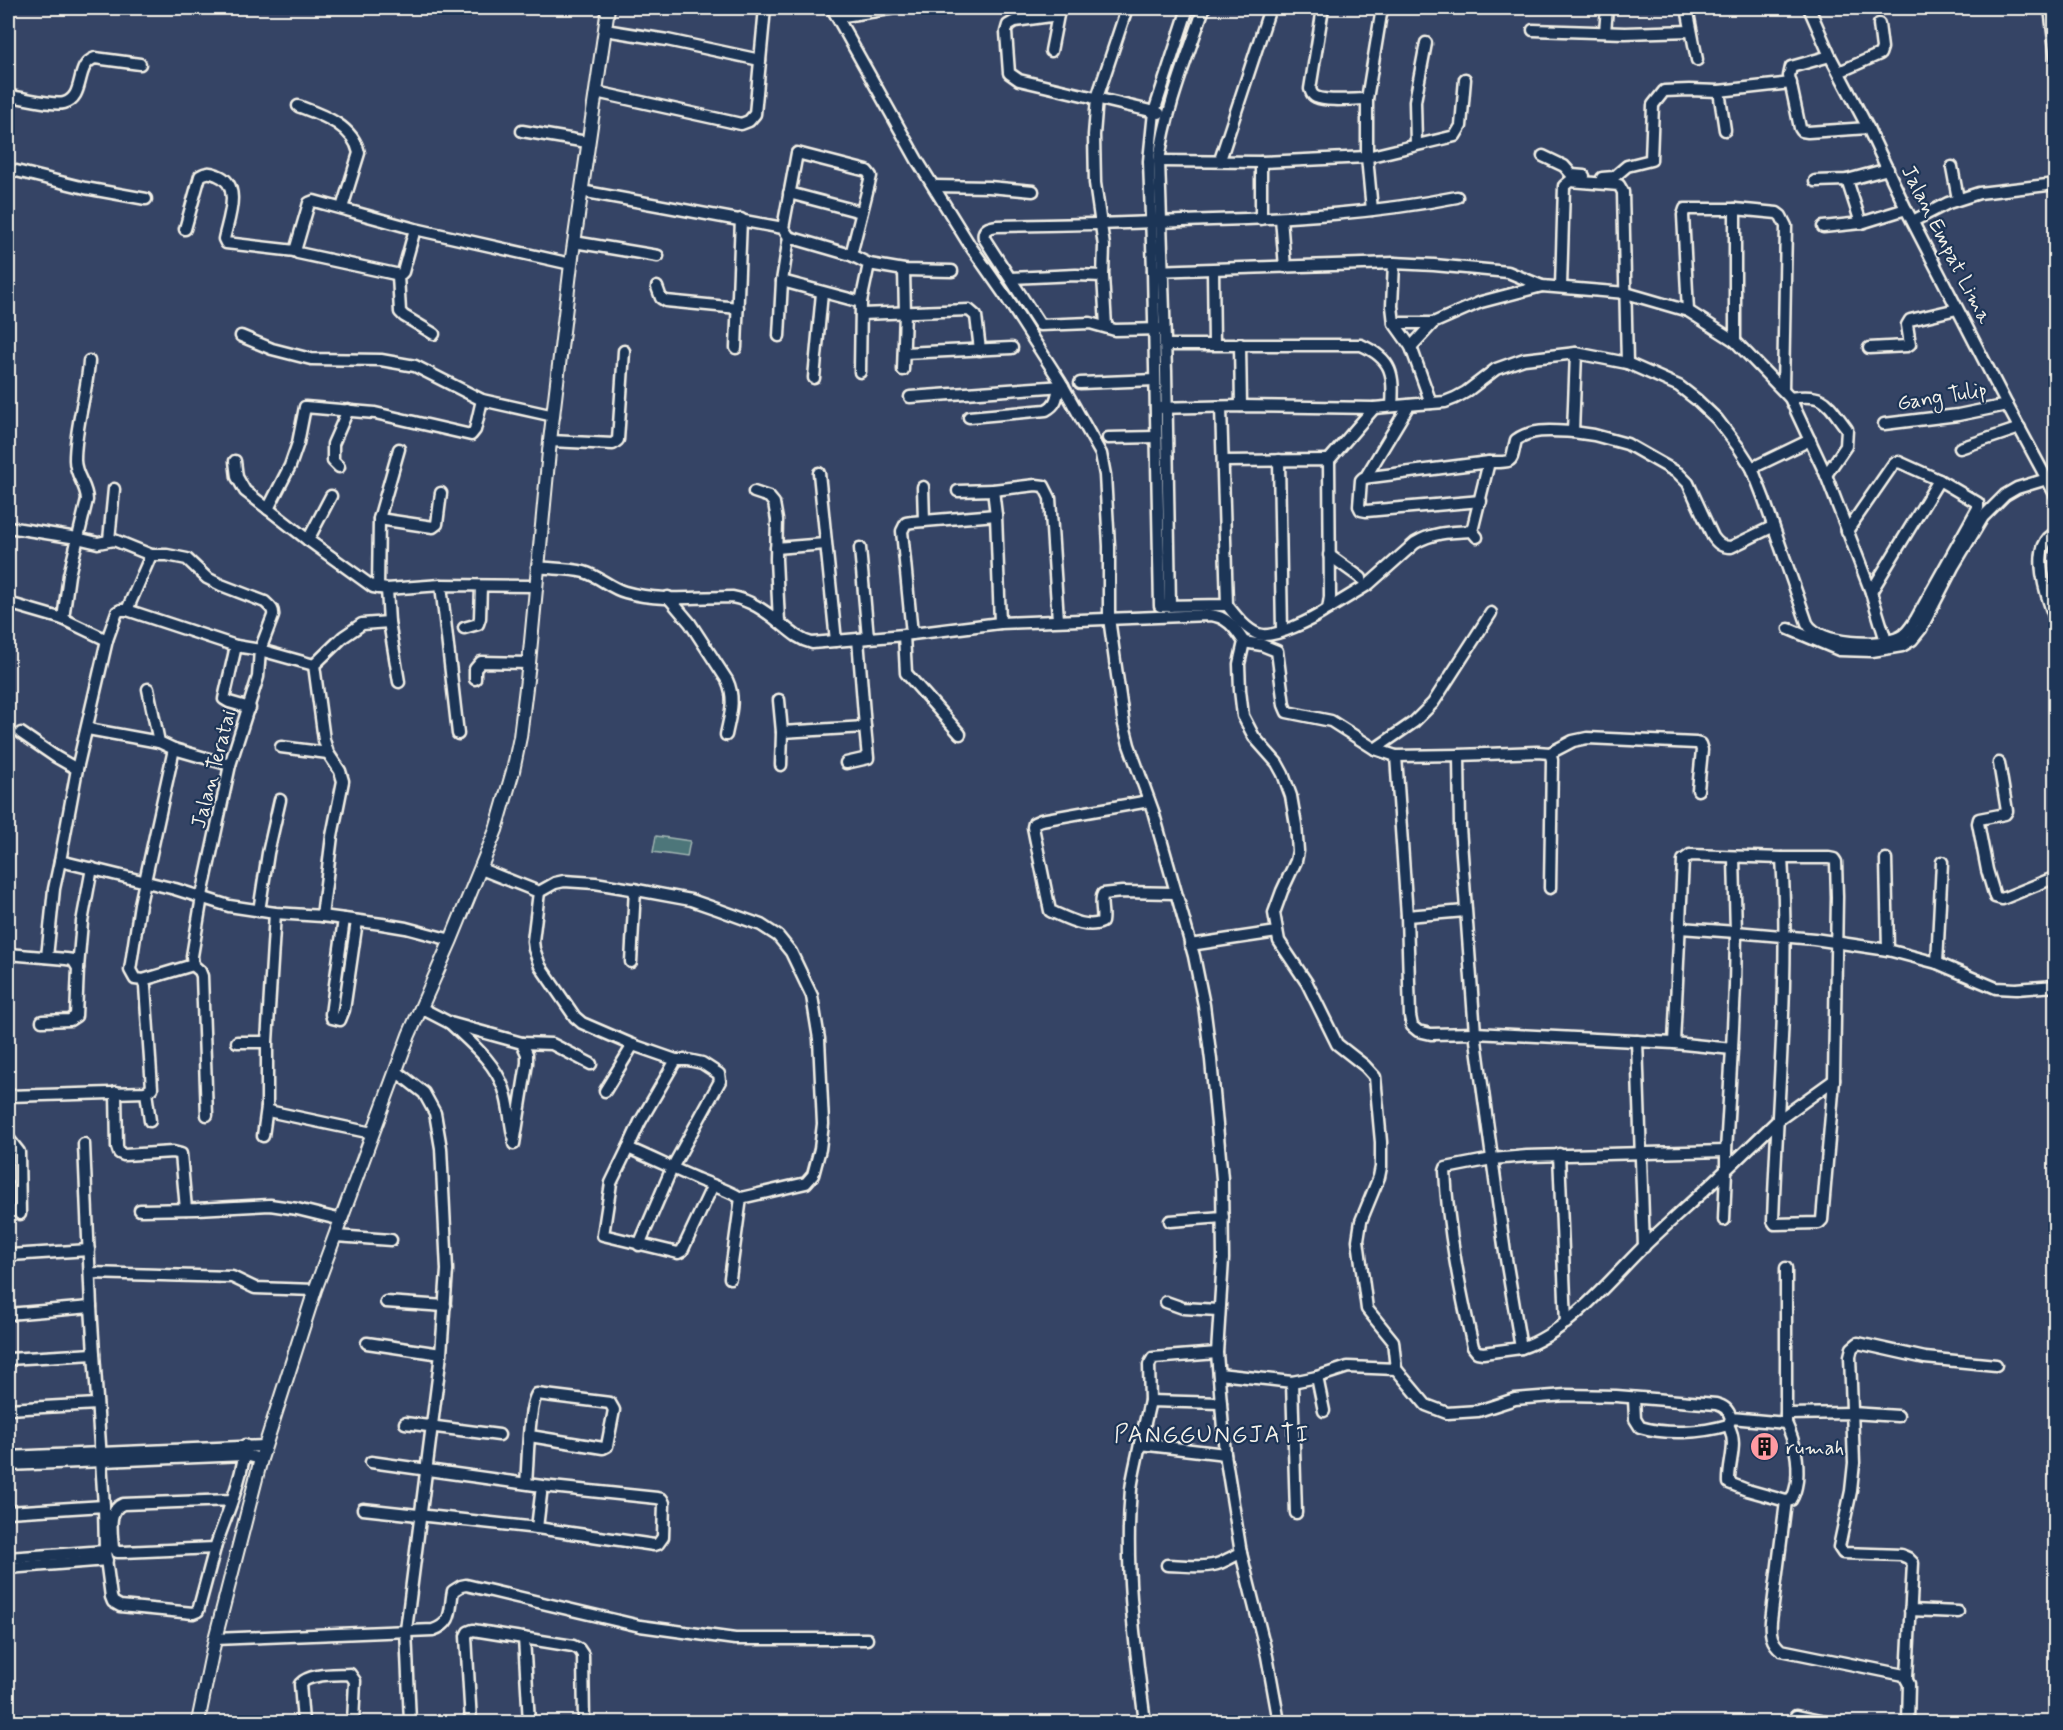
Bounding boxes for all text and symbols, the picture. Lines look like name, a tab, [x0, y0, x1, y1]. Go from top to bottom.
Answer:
street label: Jalan Empat Lima	[1894, 160, 1998, 329]
street label: Gang Tulip	[1895, 376, 1989, 419]
street label: Jalan Teratai	[185, 707, 243, 832]
district label: PANGGUNGJATI	[1114, 1420, 1310, 1451]
building icon: rumah	[1749, 1431, 1781, 1463]
place label: rumah	[1786, 1434, 1844, 1462]

